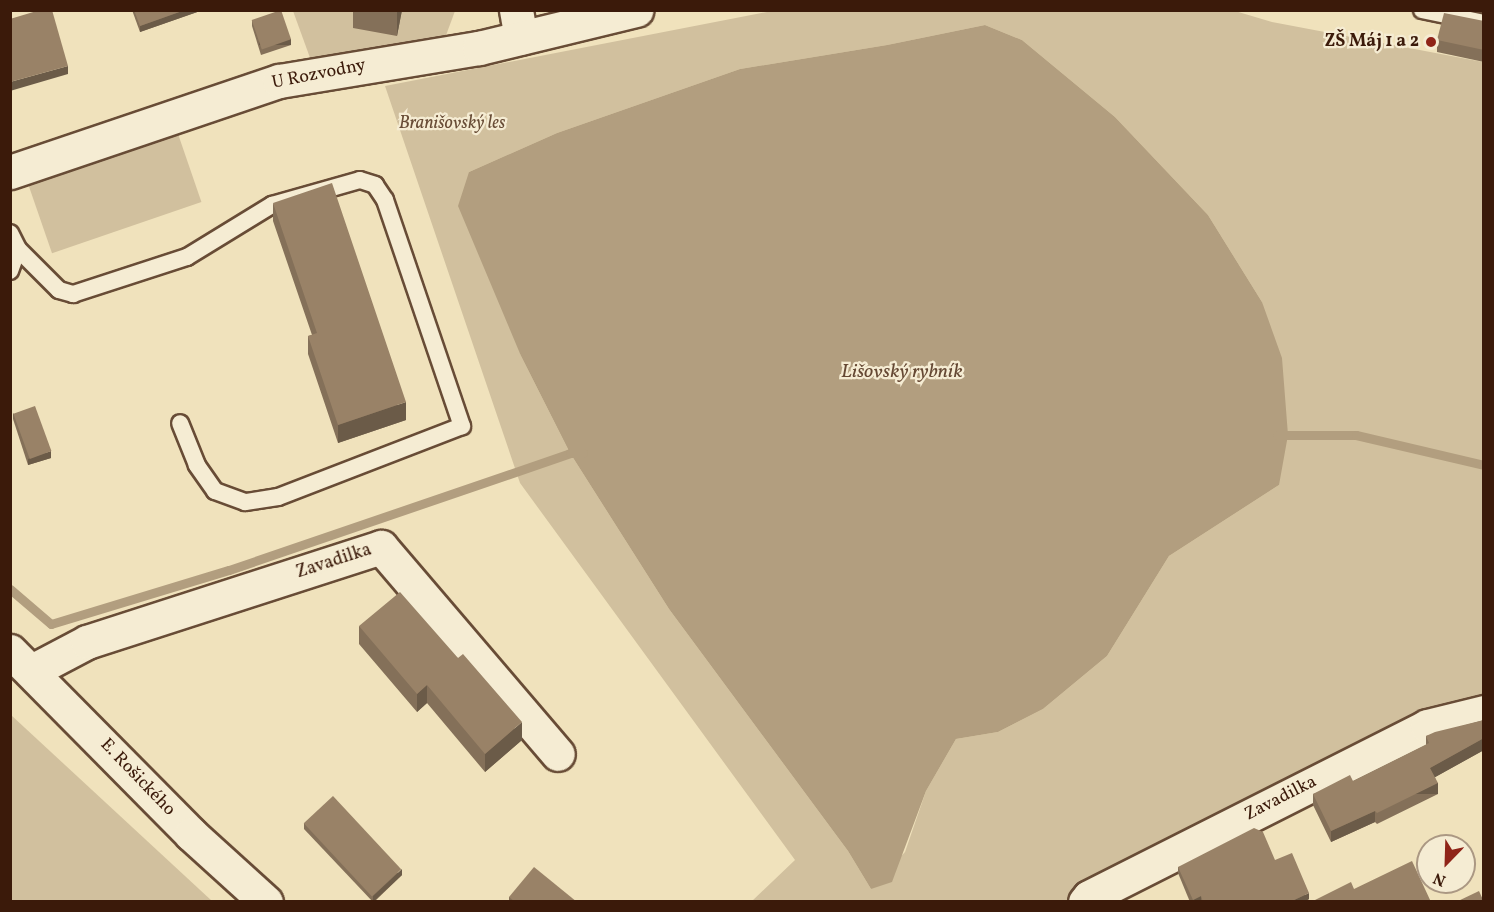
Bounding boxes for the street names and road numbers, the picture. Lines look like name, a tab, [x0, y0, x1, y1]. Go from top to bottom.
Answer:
street label: U Rozvodny	[270, 55, 368, 95]
street label: Zavadilka	[294, 540, 374, 584]
street label: E. Rošického	[95, 735, 179, 821]
street label: Zavadilka	[1241, 772, 1321, 826]

